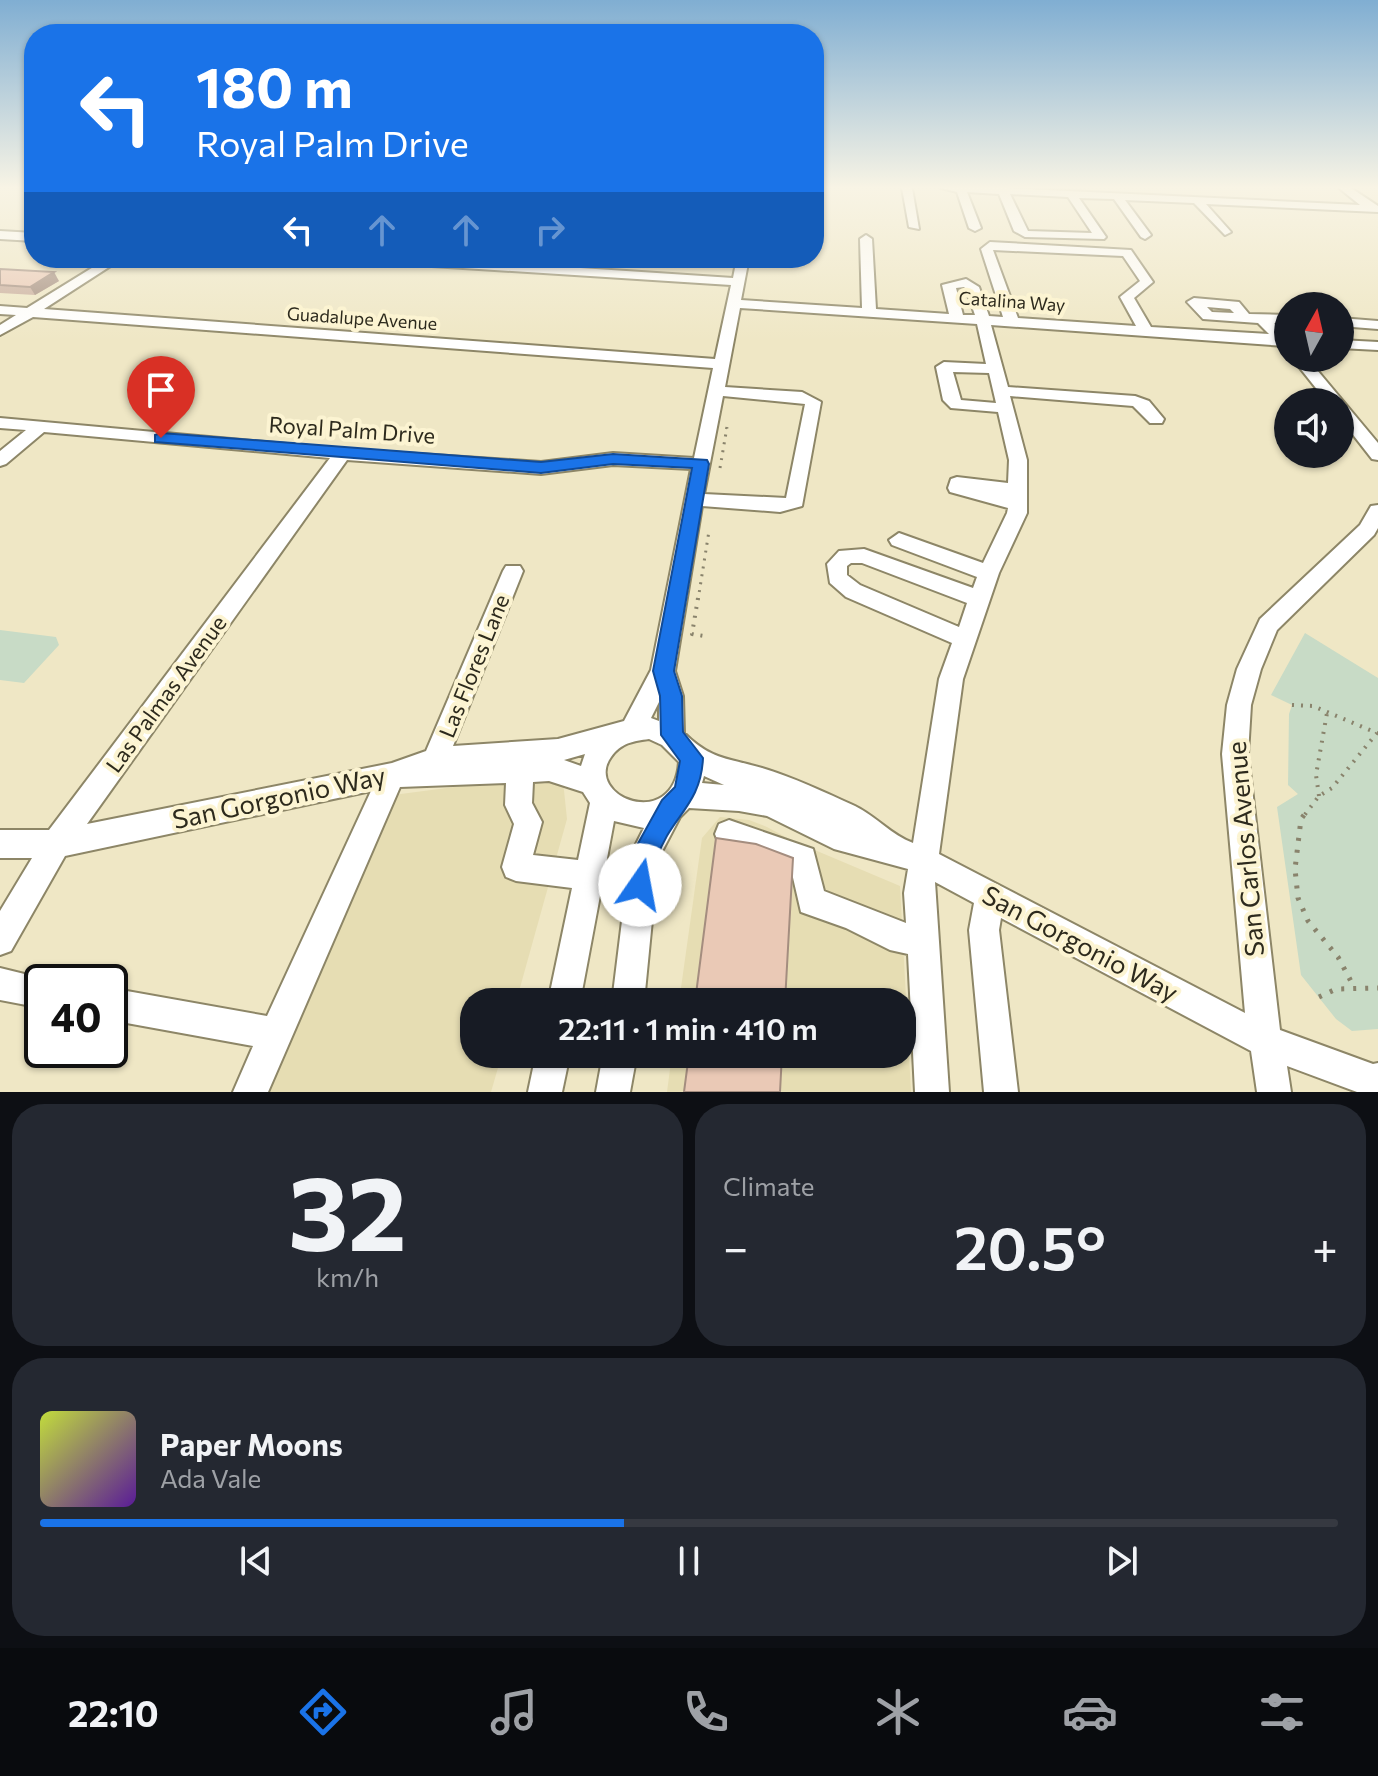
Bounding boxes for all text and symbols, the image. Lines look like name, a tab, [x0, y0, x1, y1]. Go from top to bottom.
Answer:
text: 180 m	[196, 51, 353, 120]
icon: left	[64, 56, 168, 160]
text: Royal Palm Drive	[196, 120, 469, 164]
icon: left	[276, 208, 320, 252]
icon: ahead	[360, 208, 404, 252]
icon: ahead	[444, 208, 488, 252]
icon: right	[528, 208, 572, 252]
street label: Catalina Way	[958, 286, 1066, 316]
north arrow	[1274, 292, 1354, 372]
map controls	[1274, 292, 1354, 468]
street label: Guadalupe Avenue	[286, 302, 438, 334]
pin	[127, 356, 195, 438]
icon: arrive	[139, 368, 183, 412]
button: sound	[1274, 388, 1354, 468]
street label: Royal Palm Drive	[268, 410, 436, 449]
street label: Las Flores Lane	[433, 590, 515, 741]
street label: Las Palmas Avenue	[100, 610, 232, 777]
street label: San Carlos Avenue	[1220, 740, 1269, 958]
street label: San Gorgonio Way	[169, 759, 388, 834]
position arrow	[598, 843, 682, 927]
street label: San Gorgonio Way	[978, 878, 1184, 1007]
speed limit sign: 40	[24, 964, 128, 1068]
text: 22:11 · 1 min · 410 m	[558, 1009, 818, 1046]
text: 32	[288, 1145, 407, 1272]
text: Climate	[723, 1170, 815, 1201]
text: 20.5°	[954, 1209, 1106, 1282]
text: −	[723, 1219, 748, 1273]
text: +	[1312, 1219, 1338, 1273]
text: km/h	[316, 1261, 379, 1292]
text: Paper Moons	[160, 1425, 343, 1462]
text: Ada Vale	[160, 1462, 261, 1493]
icon: previous	[234, 1539, 278, 1583]
icon: pause	[667, 1539, 711, 1583]
icon: next	[1100, 1539, 1144, 1583]
icon: directions	[295, 1684, 351, 1740]
icon: music	[486, 1684, 542, 1740]
icon: phone	[678, 1684, 734, 1740]
icon: climate	[870, 1684, 926, 1740]
icon: car	[1062, 1684, 1118, 1740]
icon: filters	[1254, 1684, 1310, 1740]
text: 22:10	[68, 1690, 159, 1734]

